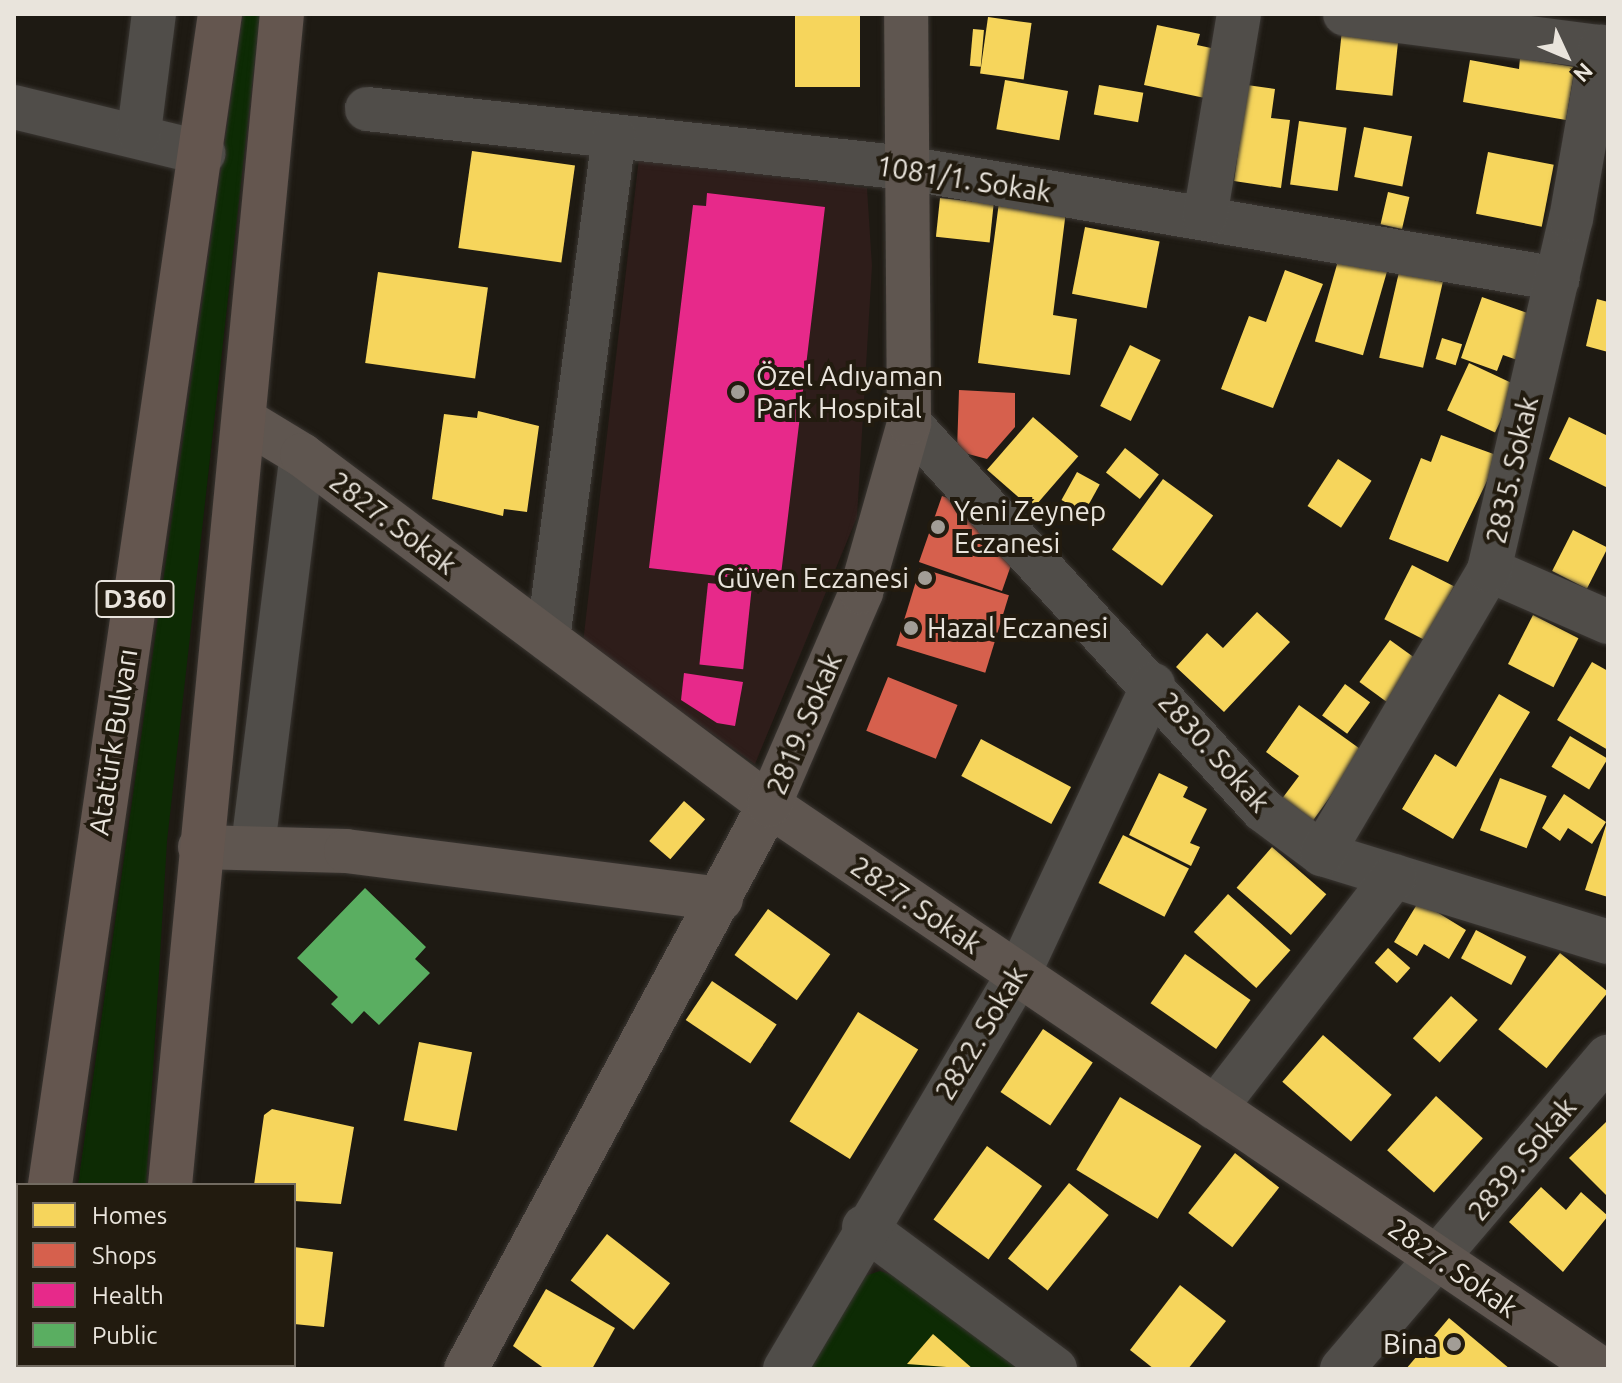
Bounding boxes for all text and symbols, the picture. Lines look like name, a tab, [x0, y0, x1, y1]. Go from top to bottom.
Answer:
north arrow	[1526, 16, 1606, 96]
text: N	[1569, 58, 1598, 88]
street label: 1081/1. Sokak	[874, 149, 1054, 209]
place label: Özel Adıyaman Park Hospital	[756, 359, 943, 425]
marker: Özel Adıyaman Park Hospital	[727, 381, 749, 403]
street label: 2835. Sokak	[1479, 393, 1545, 547]
street label: 2827. Sokak	[323, 464, 463, 582]
place label: Yeni Zeynep Eczanesi	[954, 494, 1106, 560]
marker: Yeni Zeynep Eczanesi	[929, 518, 947, 536]
place label: Güven Eczanesi	[717, 561, 909, 595]
marker: Güven Eczanesi	[916, 569, 934, 587]
road number: D360	[95, 577, 175, 621]
place label: Hazal Eczanesi	[927, 611, 1108, 645]
marker: Hazal Eczanesi	[902, 619, 920, 637]
street label: Atatürk Bulvarı	[82, 646, 144, 838]
street label: 2819. Sokak	[759, 648, 849, 800]
street label: 2830. Sokak	[1151, 685, 1277, 819]
street label: 2827. Sokak	[844, 849, 988, 961]
street label: 2822. Sokak	[928, 960, 1034, 1106]
street label: 2839. Sokak	[1461, 1091, 1583, 1227]
legend	[16, 1183, 296, 1367]
text: Homes	[92, 1202, 167, 1229]
street label: 2827. Sokak	[1382, 1211, 1524, 1325]
text: Shops	[92, 1242, 157, 1269]
text: Health	[92, 1282, 164, 1309]
text: Public	[92, 1322, 157, 1349]
place label: Bina	[1383, 1327, 1438, 1361]
marker: Bina	[1445, 1335, 1463, 1353]

